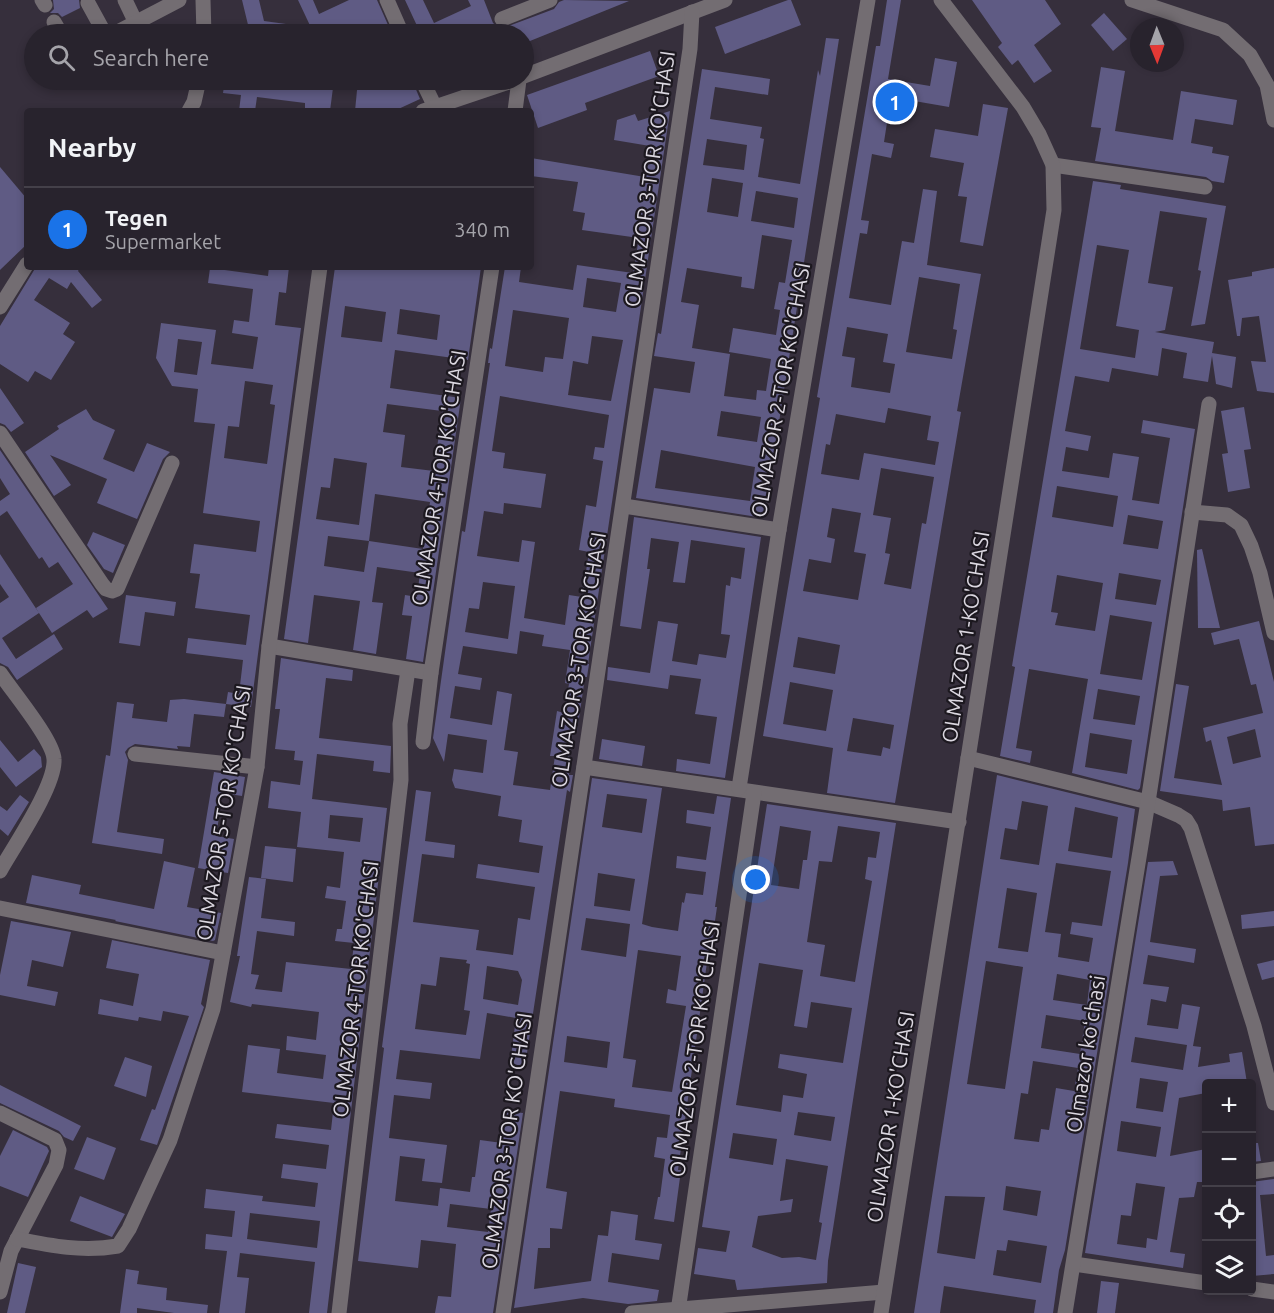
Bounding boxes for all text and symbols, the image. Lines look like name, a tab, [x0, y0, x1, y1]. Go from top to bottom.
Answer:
north arrow	[1130, 18, 1184, 72]
search box	[24, 24, 534, 90]
icon: search	[45, 41, 78, 74]
text: Search here	[93, 45, 209, 70]
street label: OLMAZOR 3-TOR KO'CHASI	[619, 49, 679, 309]
pin: 1	[876, 80, 914, 124]
text: Nearby	[48, 133, 136, 162]
text: Tegen	[105, 205, 168, 230]
text: 1	[62, 218, 73, 241]
text: 340 m	[454, 218, 510, 241]
text: Supermarket	[105, 230, 221, 253]
street label: OLMAZOR 2-TOR KO'CHASI	[746, 260, 814, 519]
street label: OLMAZOR 4-TOR KO'CHASI	[406, 348, 470, 607]
street label: OLMAZOR 1-KO'CHASI	[936, 529, 994, 744]
street label: OLMAZOR 3-TOR KO'CHASI	[546, 530, 610, 789]
street label: OLMAZOR 5-TOR KO'CHASI	[191, 683, 255, 942]
street label: OLMAZOR 4-TOR KO'CHASI	[327, 859, 383, 1119]
your location	[741, 865, 770, 894]
street label: OLMAZOR 2-TOR KO'CHASI	[664, 919, 724, 1179]
street label: Olmazor koʻchasi	[1061, 973, 1109, 1134]
street label: OLMAZOR 1-KO'CHASI	[861, 1009, 919, 1224]
street label: OLMAZOR 3-TOR KO'CHASI	[476, 1011, 536, 1271]
map controls	[1202, 1079, 1256, 1295]
button: +	[1202, 1079, 1256, 1133]
button: −	[1202, 1133, 1256, 1187]
button: locate	[1202, 1187, 1256, 1241]
button: layers	[1202, 1241, 1256, 1295]

